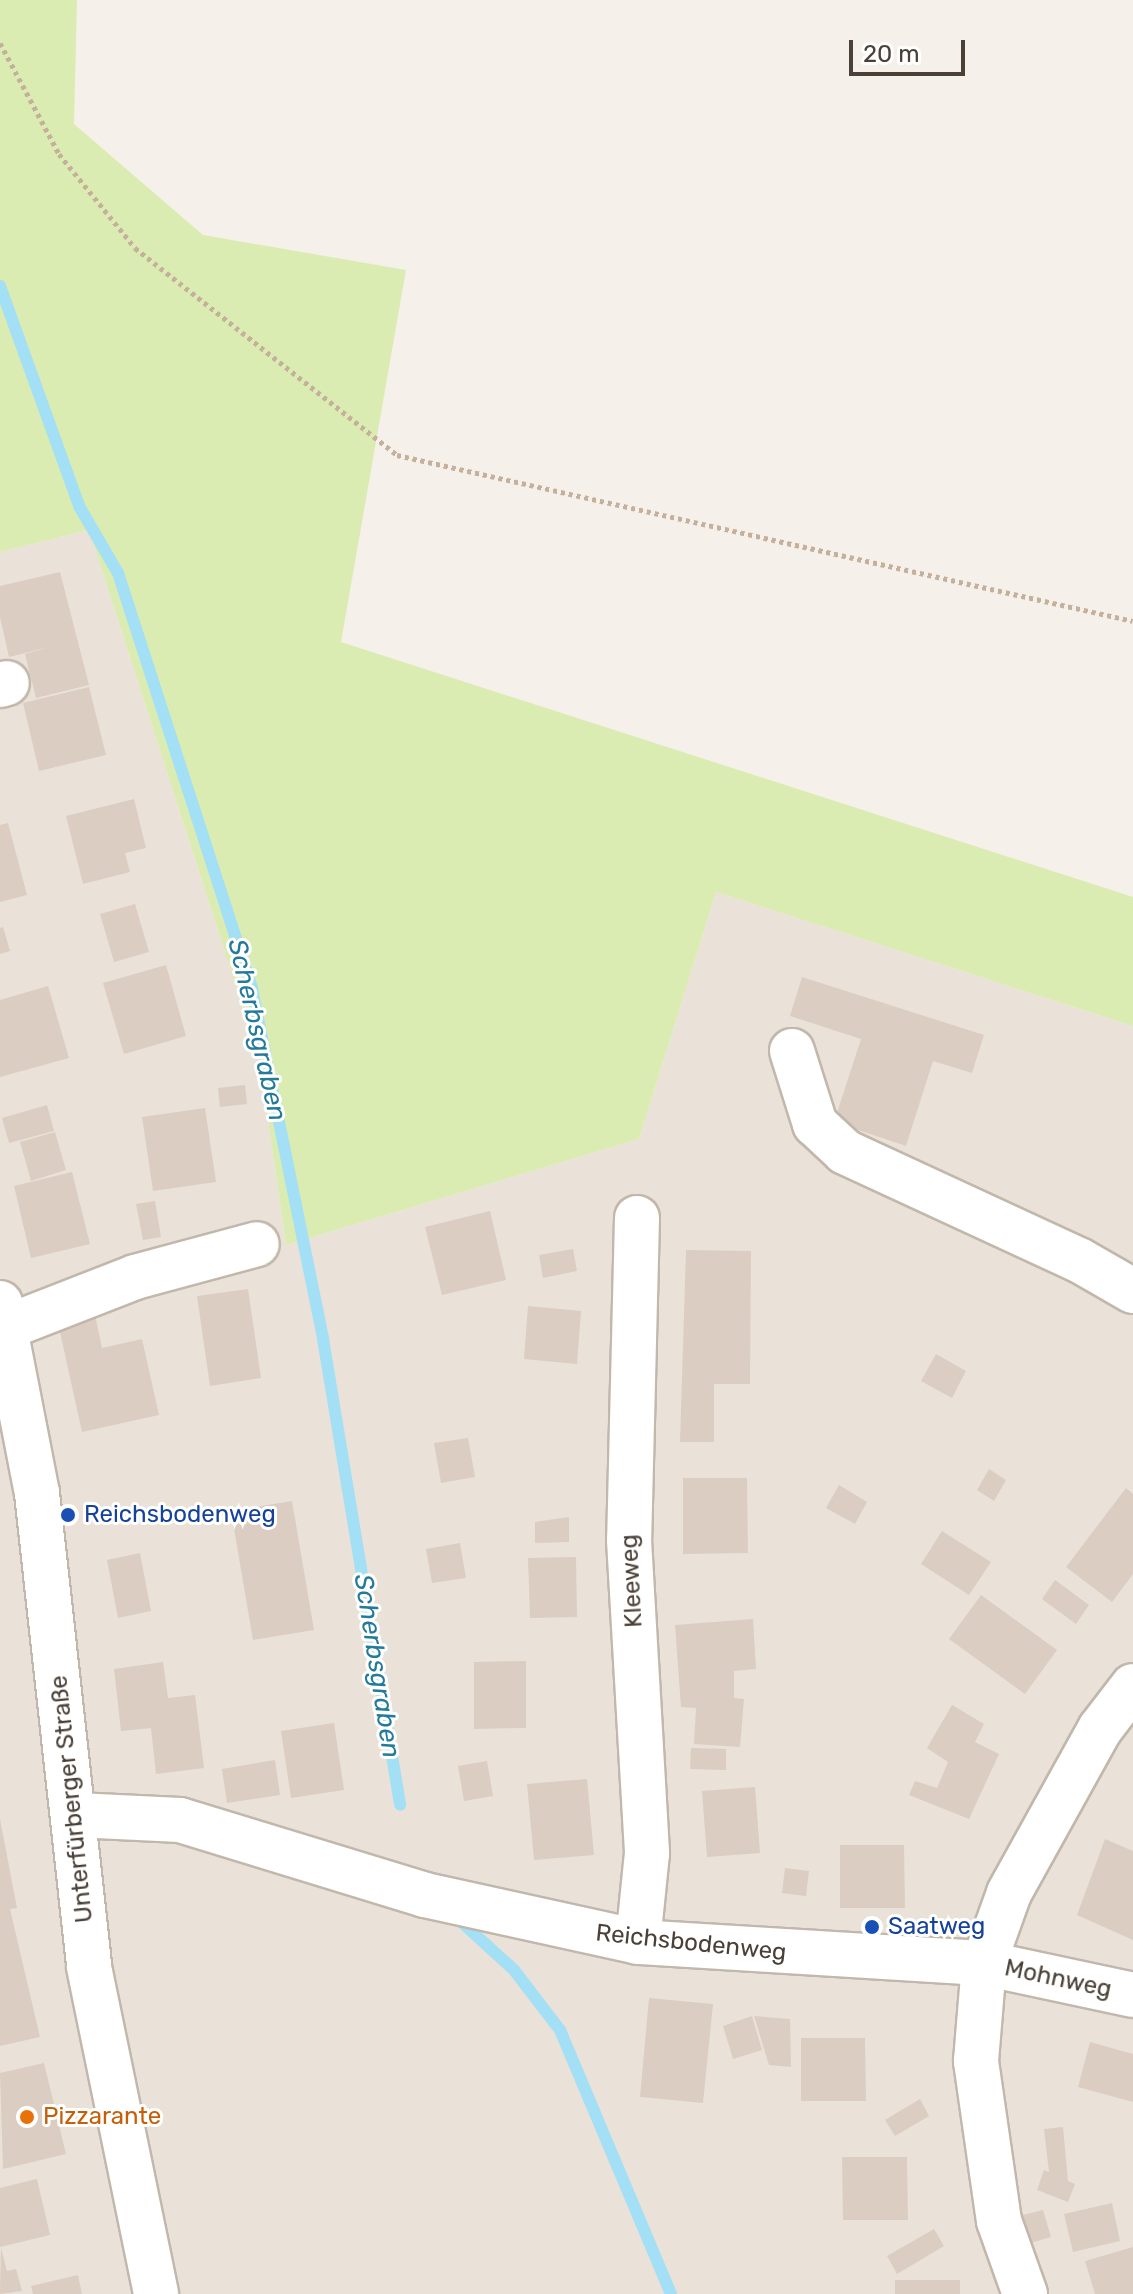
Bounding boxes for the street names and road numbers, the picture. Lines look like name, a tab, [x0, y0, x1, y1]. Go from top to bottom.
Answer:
street label: Kleeweg	[615, 1534, 649, 1628]
street label: Unterfürberger Straße	[45, 1673, 99, 1925]
street label: Reichsbodenweg	[594, 1919, 788, 1967]
street label: Mohnweg	[1002, 1954, 1114, 2004]

